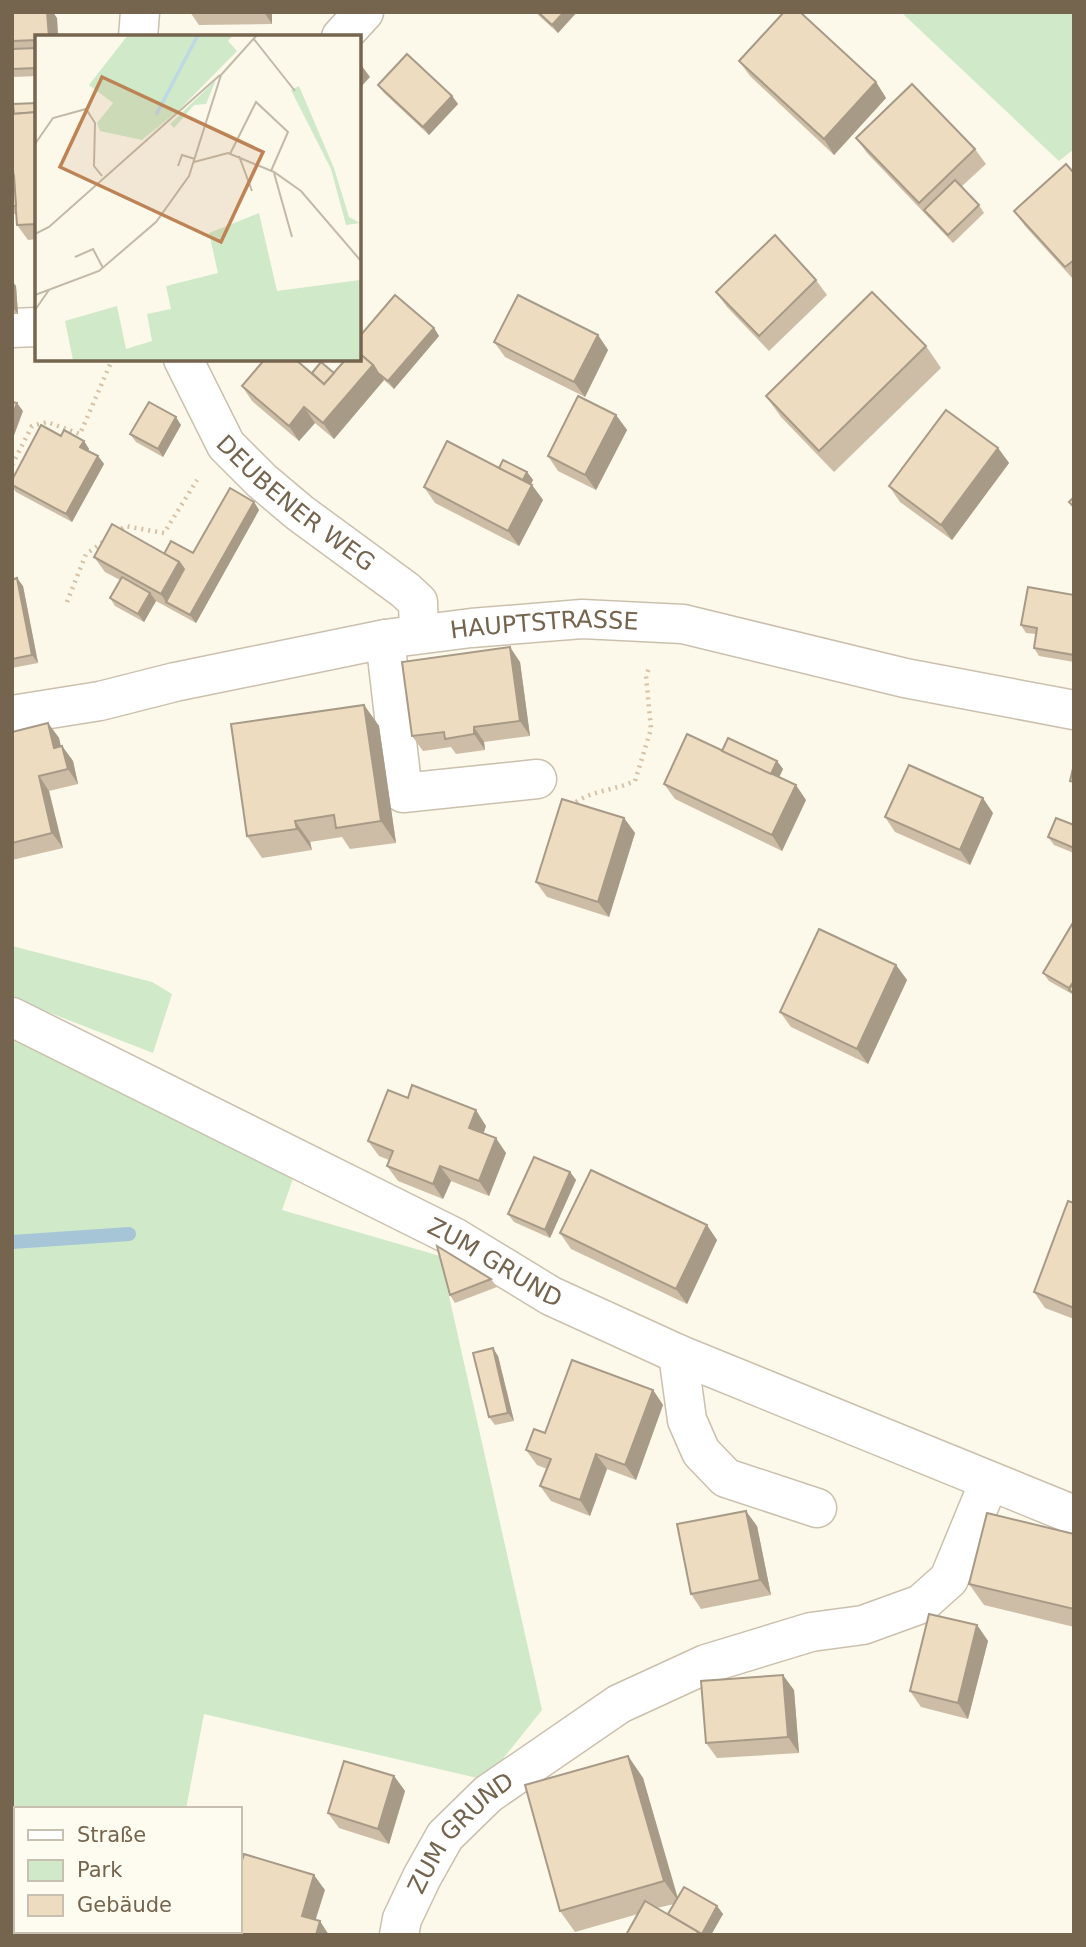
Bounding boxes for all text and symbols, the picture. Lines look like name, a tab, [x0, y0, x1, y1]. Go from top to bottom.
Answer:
inset map	[35, 35, 360, 360]
street label: DEUBENER WEG	[210, 429, 380, 577]
street label: HAUPTSTRASSE	[448, 605, 639, 645]
street label: ZUM GRUND	[423, 1212, 566, 1313]
street label: ZUM GRUND	[402, 1767, 519, 1898]
legend	[14, 1807, 242, 1933]
text: Straße	[77, 1823, 146, 1847]
text: Park	[77, 1858, 123, 1882]
text: Gebäude	[77, 1893, 172, 1917]

